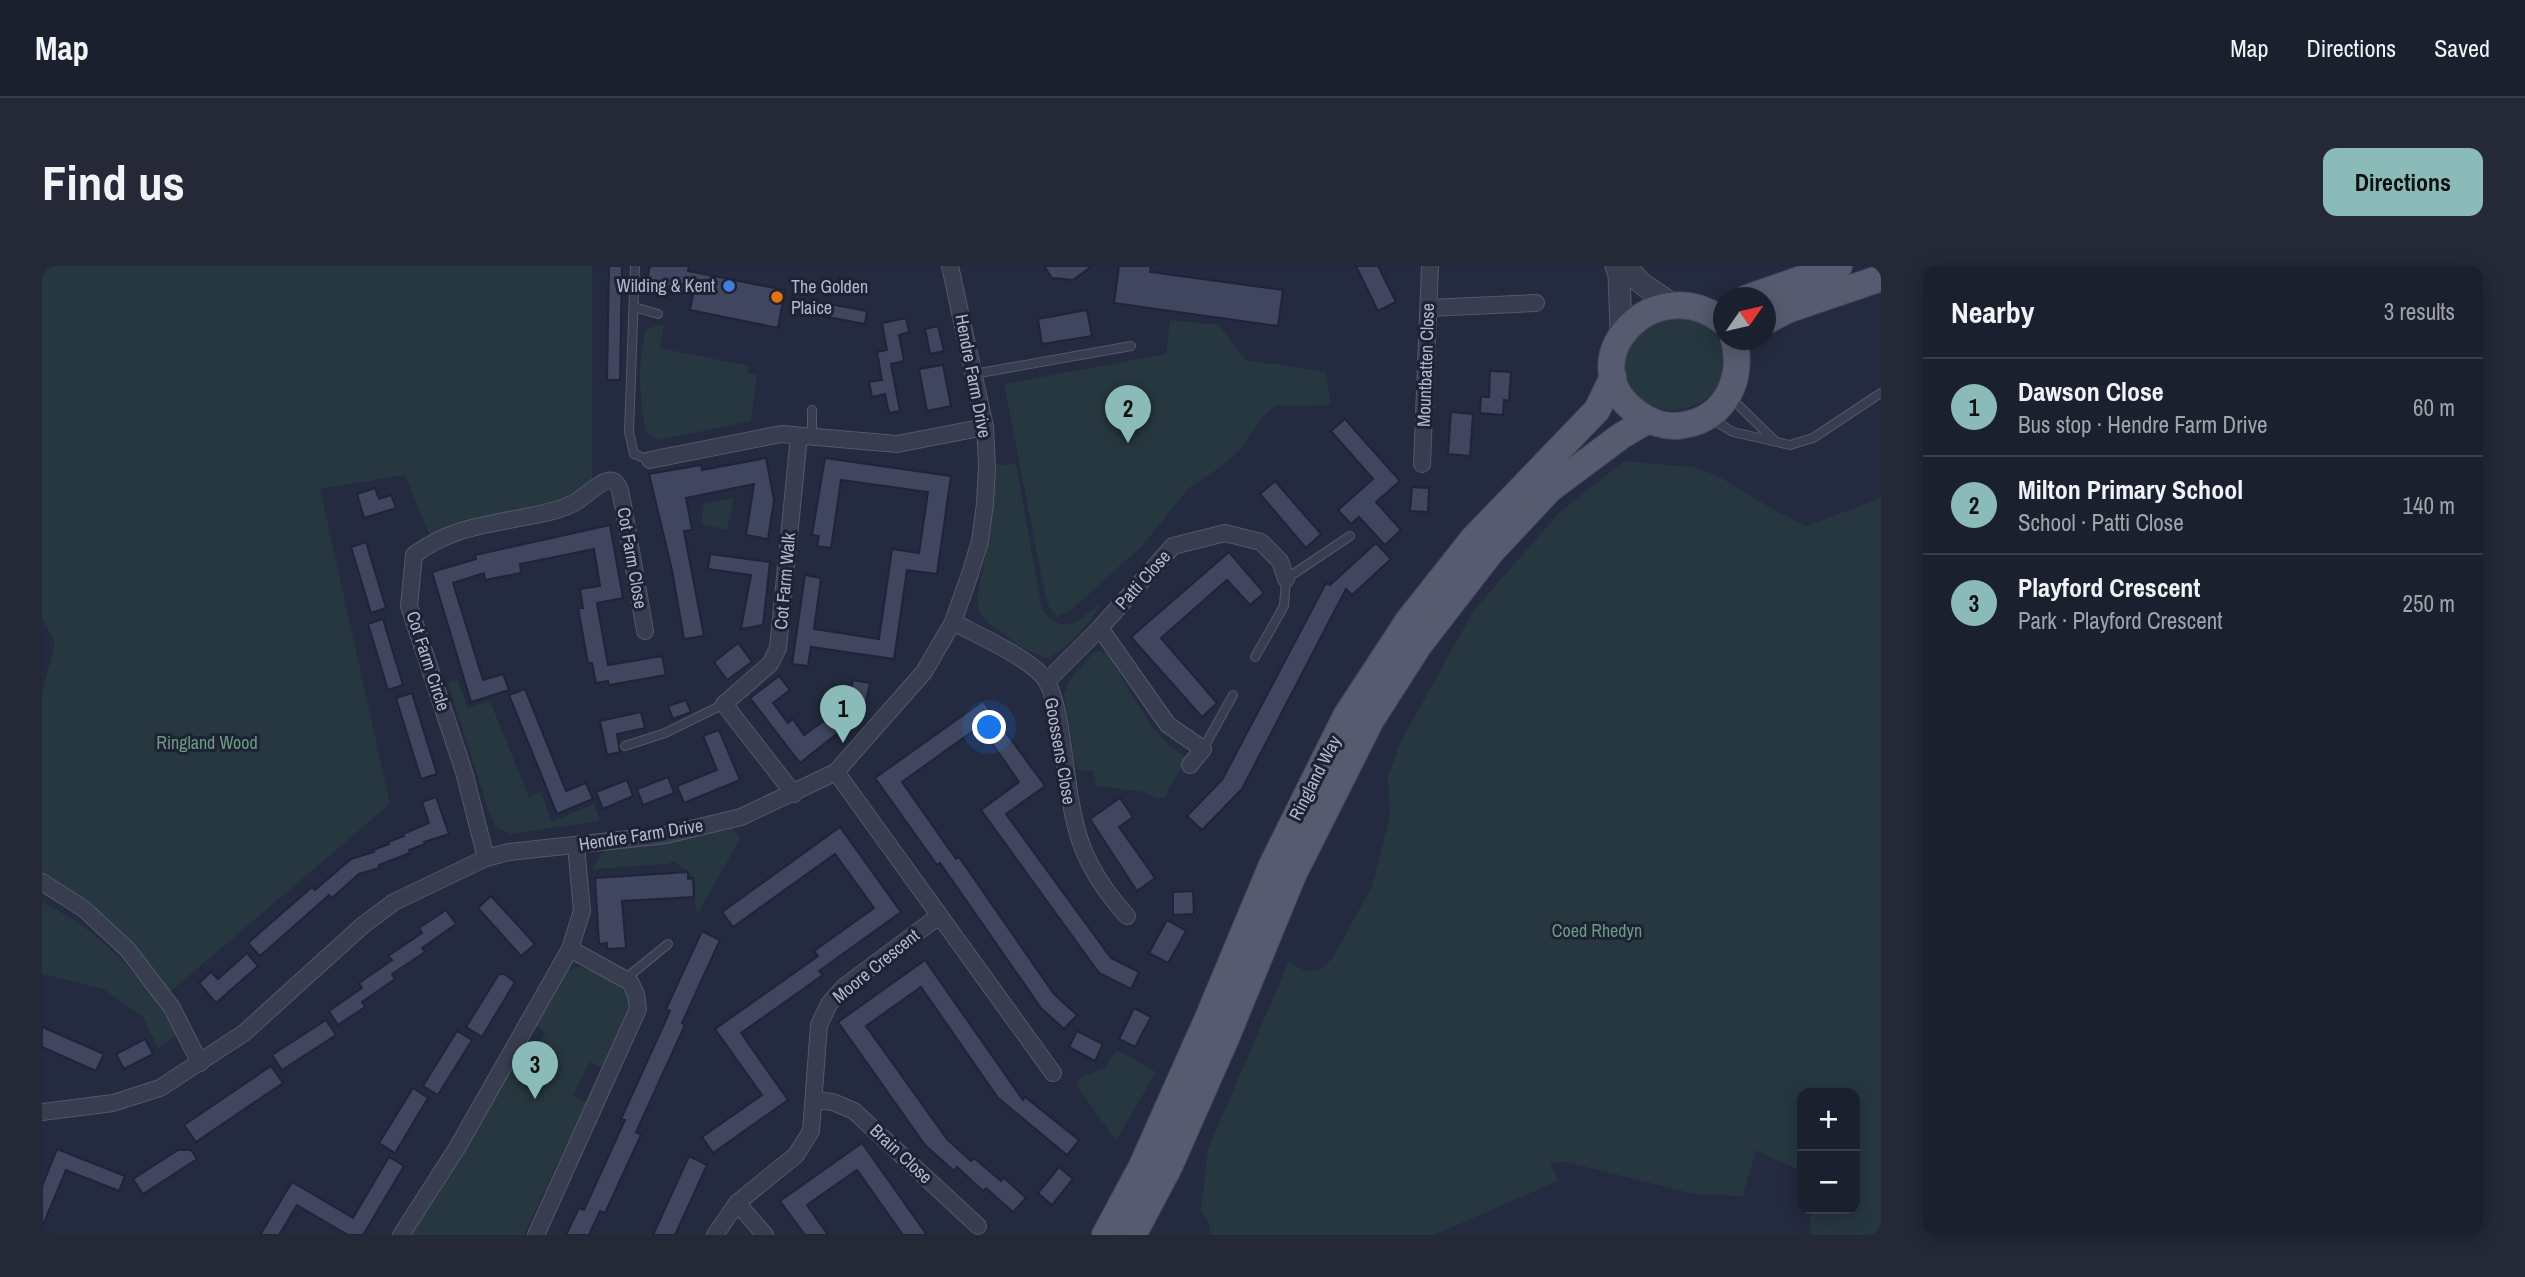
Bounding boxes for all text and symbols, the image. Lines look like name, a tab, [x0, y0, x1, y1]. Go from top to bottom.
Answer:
text: Map	[35, 26, 89, 70]
text: Map	[2230, 32, 2268, 64]
text: Directions	[2306, 32, 2396, 64]
text: Saved	[2434, 32, 2490, 64]
button: Directions	[2323, 148, 2483, 216]
text: Find us	[42, 149, 185, 215]
place label: Wilding & Kent	[617, 273, 715, 298]
place label: The Golden Plaice	[791, 274, 868, 320]
marker: Wilding & Kent	[721, 278, 737, 294]
north arrow	[1713, 287, 1776, 350]
marker: The Golden Plaice	[769, 289, 785, 305]
text: Nearby	[1951, 292, 2034, 332]
text: 3 results	[2384, 296, 2455, 327]
street label: Mountbatten Close	[1411, 303, 1440, 427]
street label: Hendre Farm Drive	[949, 312, 998, 440]
text: Dawson Close	[2018, 374, 2164, 409]
pin: 2	[1105, 385, 1151, 443]
text: 1	[1969, 392, 1979, 423]
text: 60 m	[2413, 392, 2455, 423]
text: Bus stop · Hendre Farm Drive	[2018, 409, 2268, 440]
text: Milton Primary School	[2018, 472, 2243, 507]
text: 2	[1969, 490, 1979, 521]
text: 140 m	[2403, 490, 2455, 521]
street label: Cot Farm Close	[611, 505, 654, 611]
text: School · Patti Close	[2018, 507, 2184, 538]
street label: Cot Farm Walk	[768, 531, 801, 630]
street label: Patti Close	[1109, 544, 1176, 615]
text: Playford Crescent	[2018, 570, 2200, 605]
text: 3	[1969, 588, 1979, 619]
text: 250 m	[2403, 588, 2455, 619]
text: Park · Playford Crescent	[2018, 605, 2222, 636]
street label: Cot Farm Circle	[401, 608, 456, 714]
pin: 1	[820, 685, 866, 743]
street label: Goossens Close	[1039, 695, 1082, 806]
your location	[972, 710, 1006, 744]
park label: Ringland Wood	[156, 730, 258, 755]
street label: Ringland Way	[1282, 730, 1347, 825]
street label: Hendre Farm Drive	[577, 812, 705, 857]
park label: Coed Rhedyn	[1552, 918, 1642, 943]
street label: Moore Crescent	[827, 923, 924, 1008]
pin: 3	[512, 1041, 558, 1099]
map controls	[1797, 1088, 1860, 1214]
button: +	[1797, 1088, 1860, 1151]
street label: Brain Close	[865, 1118, 938, 1189]
button: −	[1797, 1151, 1860, 1214]

